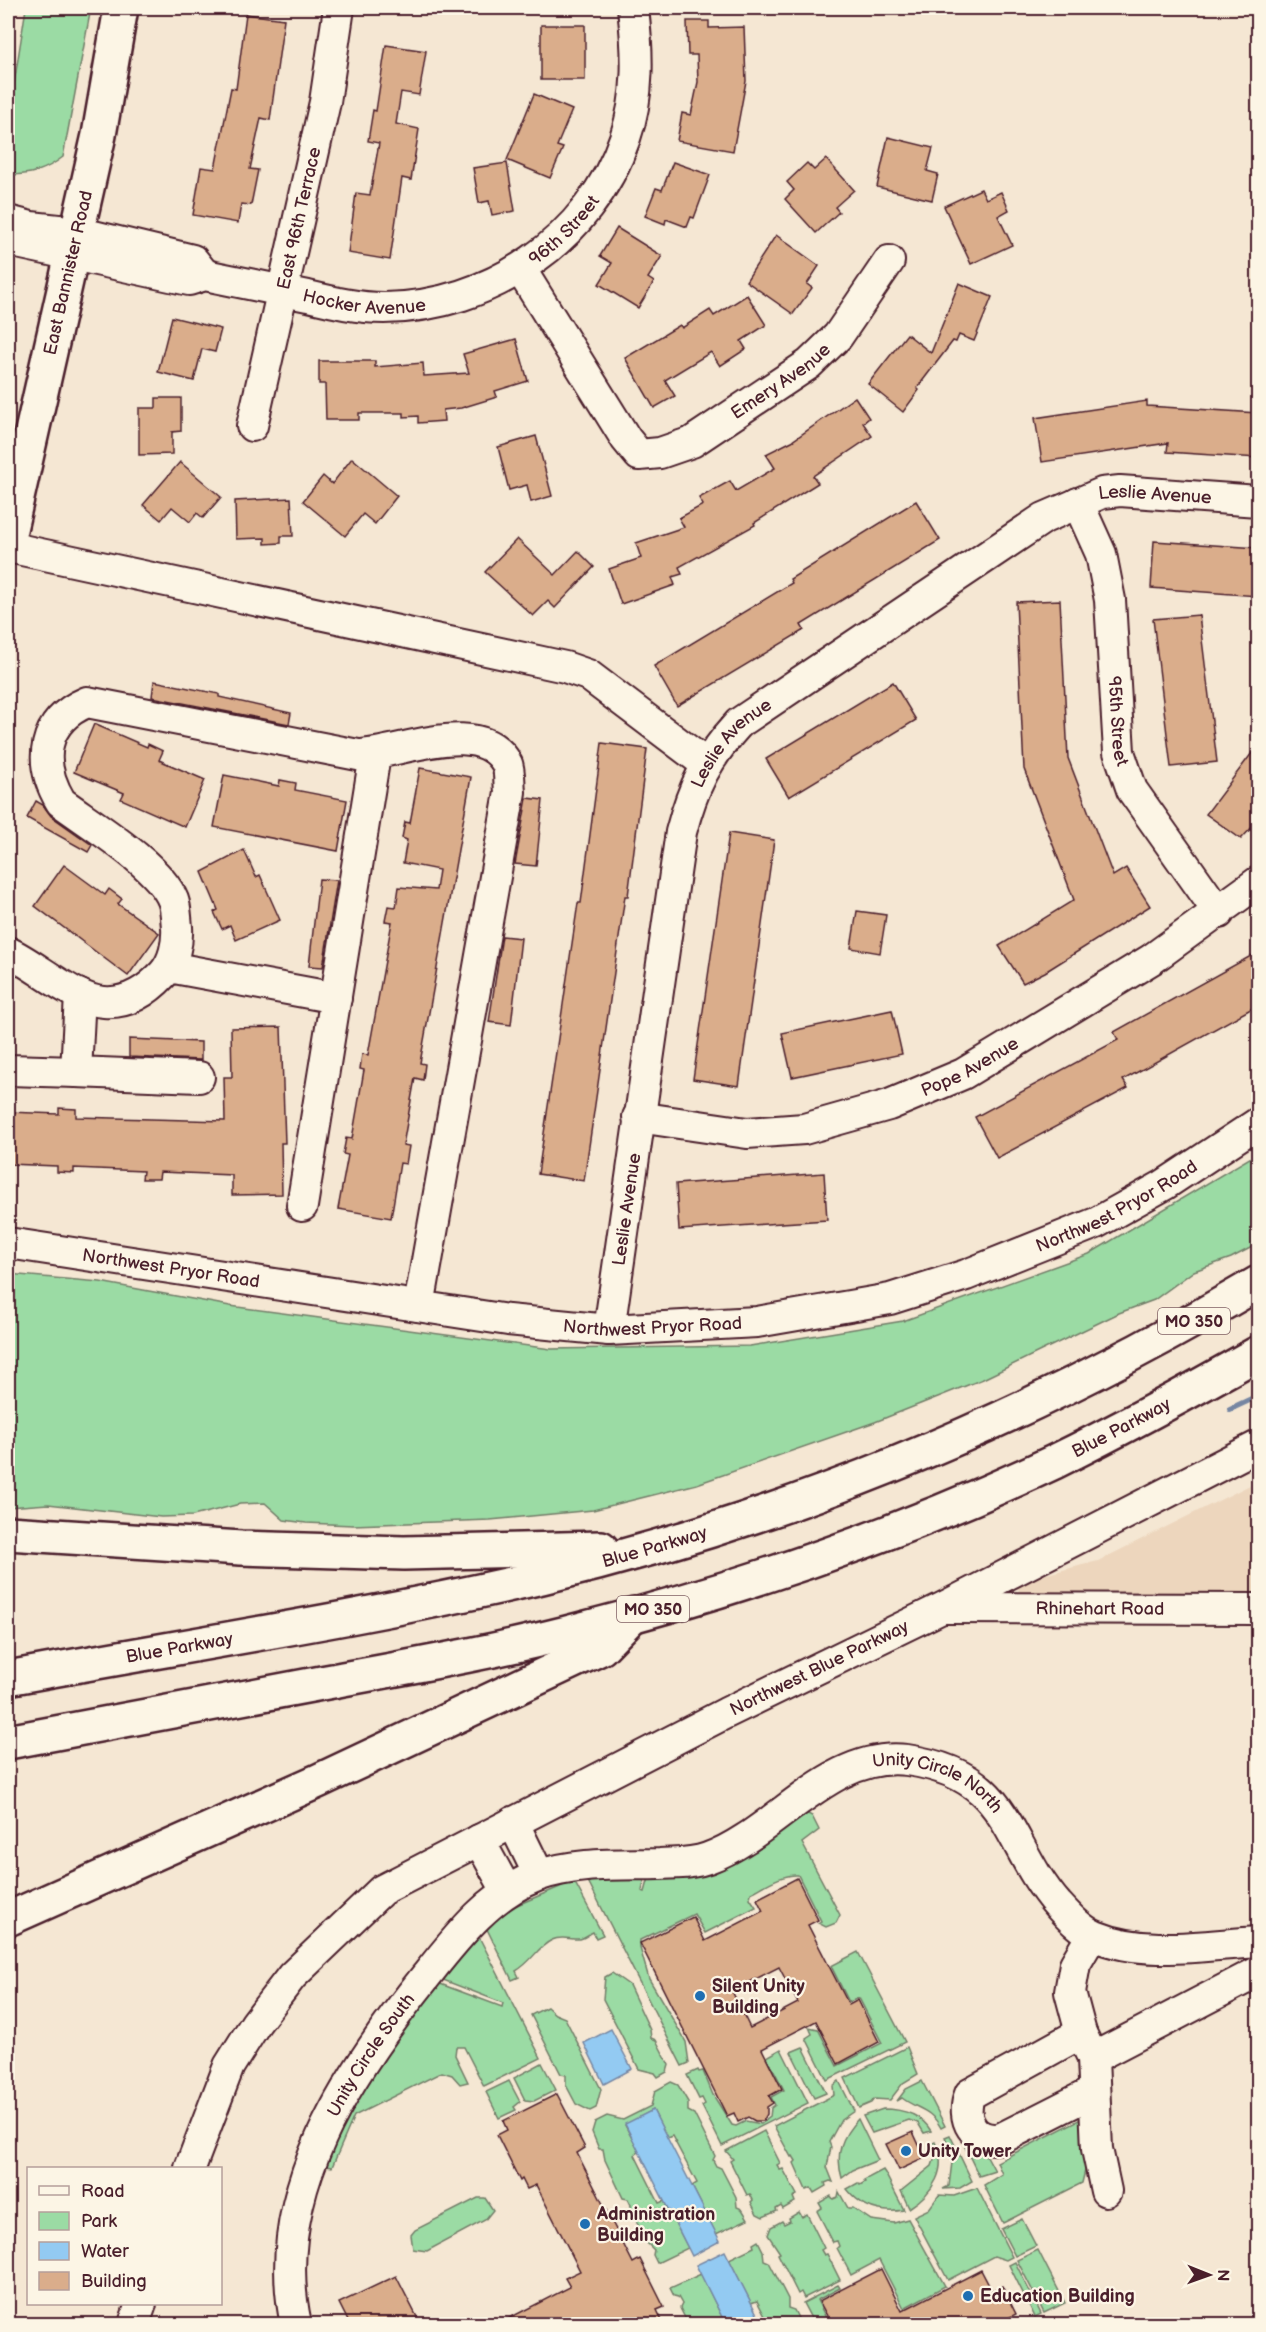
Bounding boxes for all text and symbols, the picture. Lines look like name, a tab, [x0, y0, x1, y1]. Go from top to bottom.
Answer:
street label: East 96th Terrace	[273, 145, 326, 292]
street label: East Bannister Road	[40, 189, 97, 357]
street label: 96th Street	[525, 191, 604, 270]
street label: Hocker Avenue	[301, 285, 428, 319]
street label: Emery Avenue	[727, 339, 835, 424]
street label: Leslie Avenue	[1097, 481, 1213, 509]
street label: 95th Street	[1104, 675, 1133, 769]
street label: Leslie Avenue	[687, 694, 776, 791]
street label: Pope Avenue	[918, 1033, 1023, 1101]
street label: Leslie Avenue	[608, 1151, 646, 1267]
street label: Northwest Pryor Road	[1033, 1156, 1201, 1257]
street label: Northwest Pryor Road	[81, 1245, 261, 1293]
road number: MO 350	[1158, 1308, 1230, 1334]
street label: Northwest Pryor Road	[562, 1313, 743, 1341]
street label: Blue Parkway	[1069, 1393, 1175, 1462]
street label: Blue Parkway	[600, 1522, 711, 1572]
road number: MO 350	[617, 1596, 689, 1622]
street label: Rhinehart Road	[1036, 1598, 1164, 1620]
street label: Northwest Blue Parkway	[726, 1616, 913, 1721]
street label: Blue Parkway	[124, 1628, 235, 1668]
street label: Unity Circle North	[871, 1749, 1007, 1817]
place label: Silent Unity Building	[712, 1976, 805, 2018]
street label: Unity Circle South	[323, 1989, 419, 2120]
marker: Silent Unity Building	[693, 1989, 707, 2003]
place label: Unity Tower	[918, 2141, 1012, 2162]
marker: Unity Tower	[899, 2144, 913, 2158]
legend	[27, 2167, 222, 2305]
text: Road	[81, 2181, 125, 2202]
place label: Administration Building	[596, 2204, 715, 2246]
text: Park	[81, 2211, 117, 2232]
marker: Administration Building	[578, 2217, 592, 2231]
text: Water	[81, 2241, 129, 2262]
north arrow	[1179, 2245, 1239, 2305]
text: N	[1213, 2269, 1232, 2281]
text: Building	[81, 2271, 147, 2292]
place label: Education Building	[980, 2286, 1135, 2307]
marker: Education Building	[961, 2289, 975, 2303]

